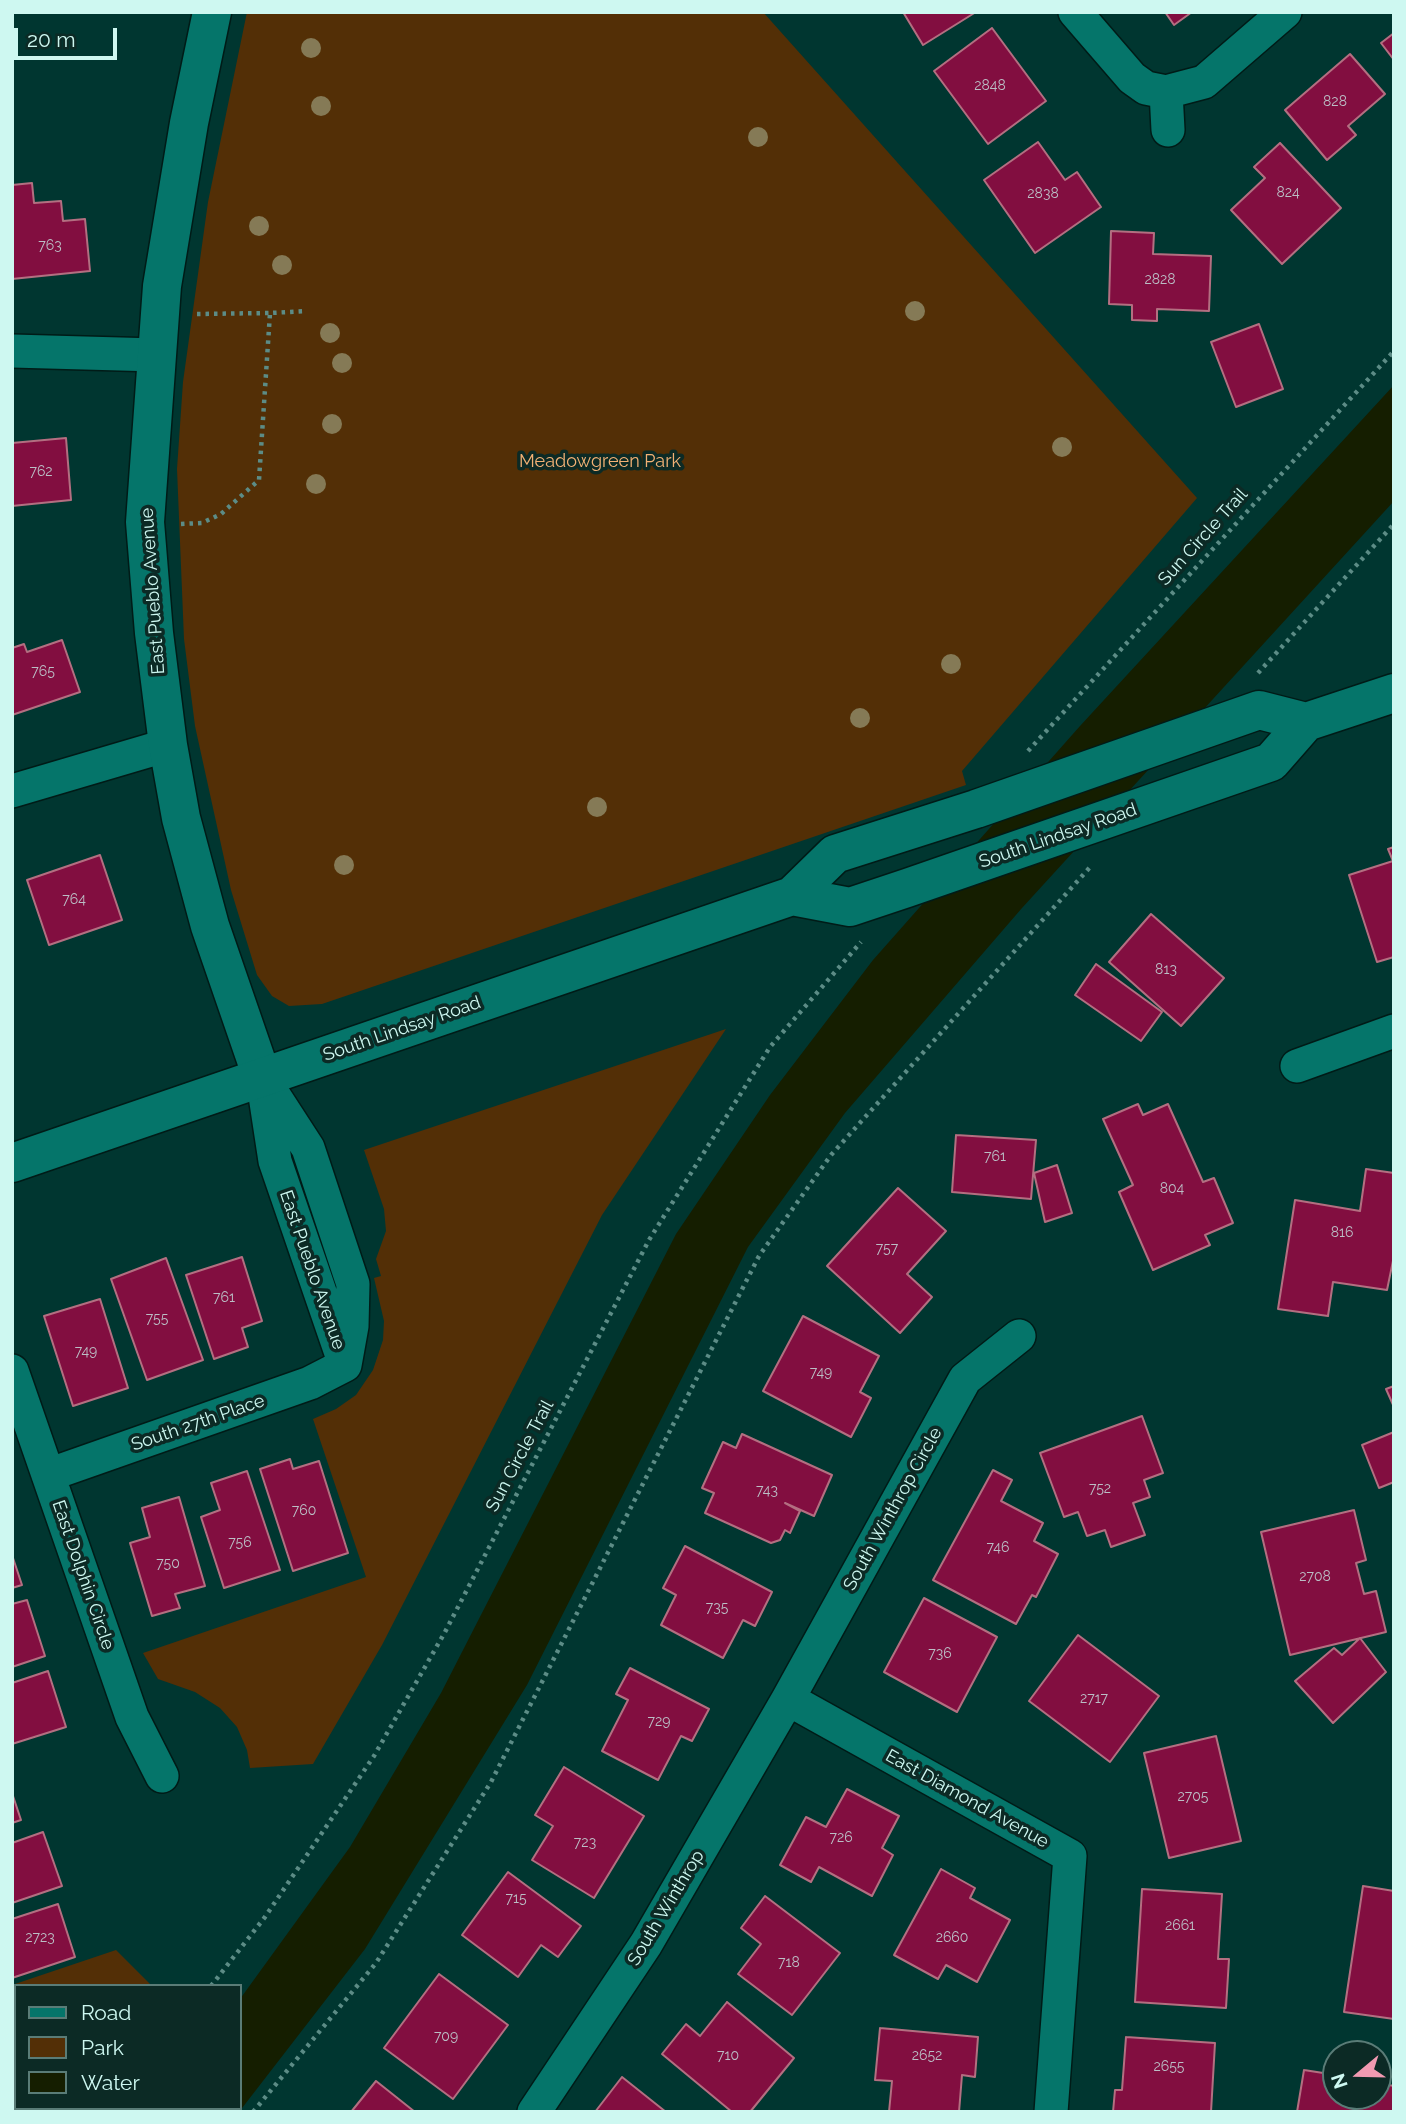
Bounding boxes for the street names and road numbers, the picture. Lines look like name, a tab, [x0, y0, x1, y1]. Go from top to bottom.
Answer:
street label: Sun Circle Trail	[1154, 484, 1252, 590]
street label: East Pueblo Avenue	[136, 507, 170, 675]
street label: South Lindsay Road	[976, 799, 1140, 873]
street label: South Lindsay Road	[320, 992, 484, 1066]
street label: East Pueblo Avenue	[275, 1188, 349, 1352]
street label: South 27th Place	[128, 1390, 268, 1456]
street label: Sun Circle Trail	[482, 1397, 558, 1515]
street label: South Winthrop Circle	[839, 1424, 947, 1594]
street label: East Dolphin Circle	[47, 1497, 119, 1653]
street label: East Diamond Avenue	[882, 1745, 1052, 1853]
street label: South Winthrop	[623, 1846, 709, 1970]

